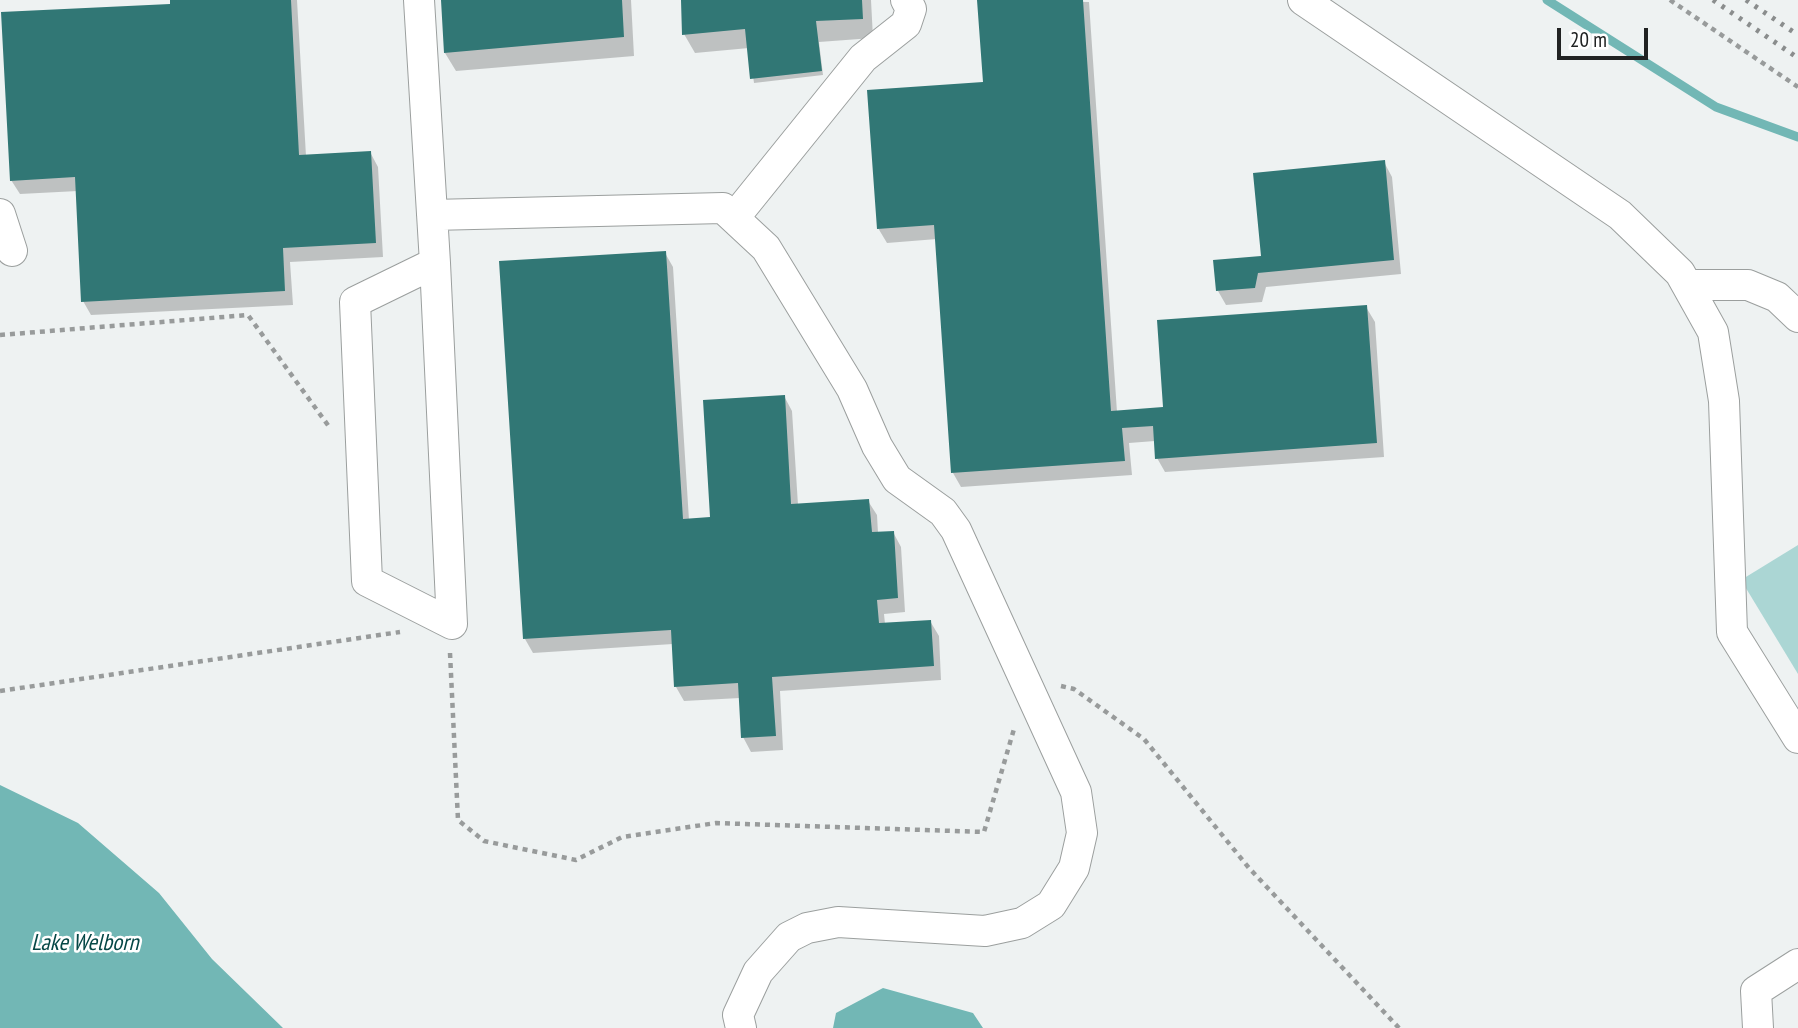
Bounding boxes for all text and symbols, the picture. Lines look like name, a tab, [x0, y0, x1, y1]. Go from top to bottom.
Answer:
scale bar	[1560, 14, 1651, 58]
text: 20 m	[1570, 26, 1607, 53]
water label: Lake Welborn	[31, 929, 139, 957]

